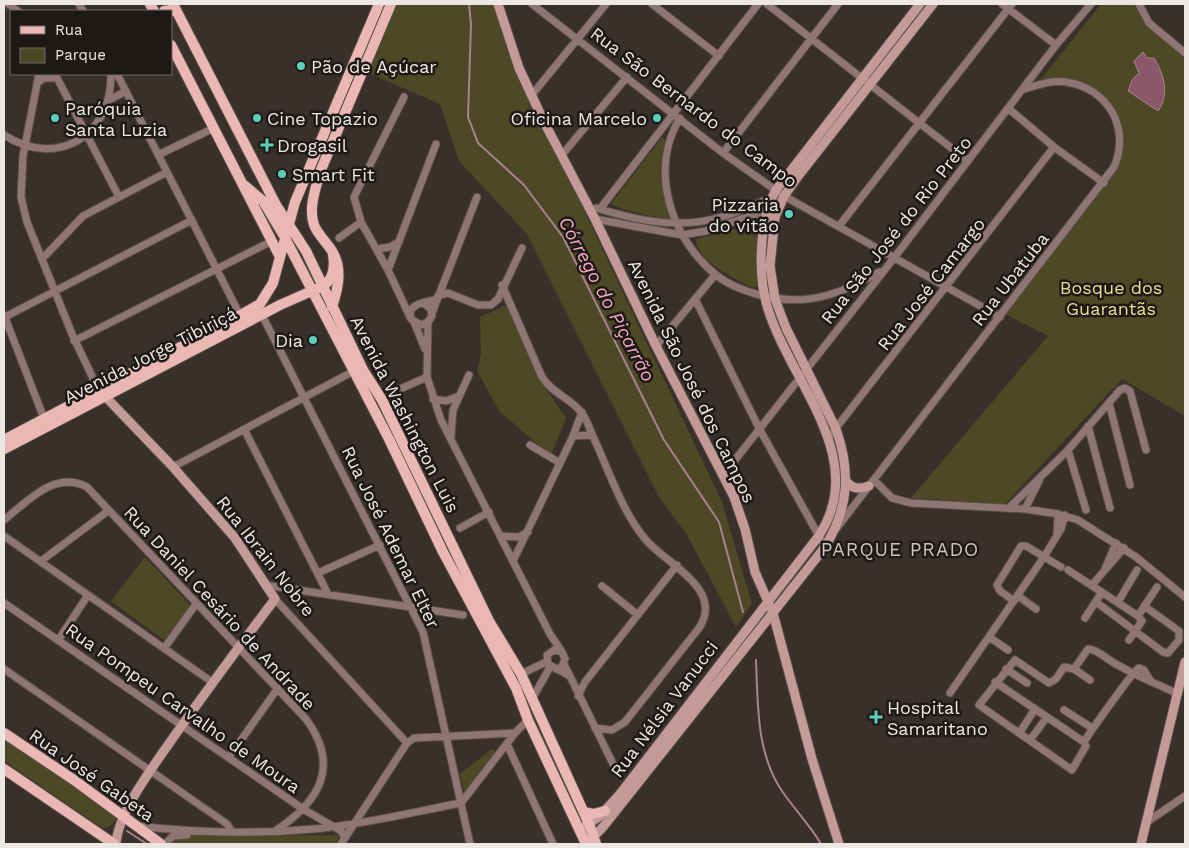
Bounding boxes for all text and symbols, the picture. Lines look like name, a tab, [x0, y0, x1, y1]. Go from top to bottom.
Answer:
legend	[10, 10, 172, 75]
text: Rua	[55, 21, 83, 39]
street label: Rua São Bernardo do Campo	[587, 22, 801, 192]
text: Parque	[55, 46, 106, 64]
place label: Pão de Açúcar	[311, 56, 437, 77]
marker: Pão de Açúcar	[295, 60, 307, 72]
place label: Paróquia Santa Luzia	[65, 98, 167, 140]
place label: Cine Topazio	[267, 108, 378, 129]
place label: Oficina Marcelo	[510, 108, 647, 129]
marker: Paróquia Santa Luzia	[49, 112, 61, 124]
marker: Cine Topazio	[251, 112, 263, 124]
marker: Oficina Marcelo	[651, 112, 663, 124]
street label: Rua São José do Rio Preto	[816, 132, 976, 328]
place label: Drogasil	[277, 135, 348, 156]
marker: Drogasil	[261, 139, 273, 151]
place label: Smart Fit	[292, 164, 375, 185]
marker: Smart Fit	[276, 168, 288, 180]
place label: Pizzaria do vitão	[709, 194, 779, 236]
marker: Pizzaria do vitão	[783, 208, 795, 220]
water label: Córrego do Piçarrão	[554, 212, 660, 386]
street label: Rua José Camargo	[873, 214, 989, 354]
street label: Rua Ubatuba	[967, 228, 1053, 330]
street label: Avenida São José dos Campos	[624, 256, 760, 506]
park label: Bosque dos Guarantãs	[1060, 277, 1162, 319]
street label: Avenida Jorge Tibiriçá	[60, 302, 240, 408]
street label: Avenida Washington Luis	[346, 312, 464, 516]
place label: Dia	[275, 330, 303, 351]
marker: Dia	[307, 334, 319, 346]
street label: Rua José Ademar Elter	[338, 442, 444, 632]
street label: Rua Ibrain Nobre	[212, 492, 320, 620]
street label: Rua Daniel Cesário de Andrade	[120, 502, 320, 714]
district label: PARQUE PRADO	[821, 538, 979, 561]
street label: Rua Pompeu Carvalho de Moura	[62, 619, 304, 797]
street label: Rua Nélsia Vanucci	[606, 637, 722, 781]
place label: Hospital Samaritano	[887, 697, 988, 739]
marker: Hospital Samaritano	[869, 710, 883, 724]
street label: Rua José Gabeta	[26, 724, 158, 826]

